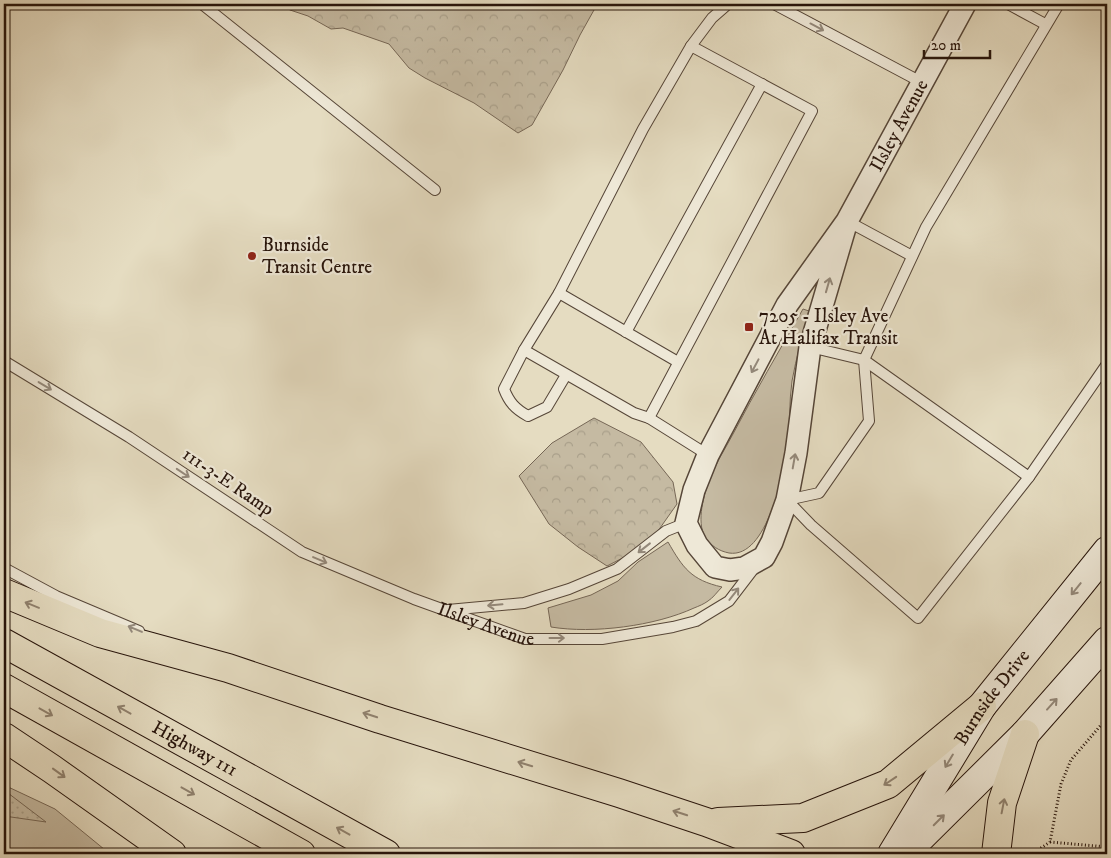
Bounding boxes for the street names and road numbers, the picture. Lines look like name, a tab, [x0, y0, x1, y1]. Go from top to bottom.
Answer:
street label: Ilsley Avenue	[865, 75, 933, 176]
street label: 111-3-E Ramp	[178, 443, 278, 521]
street label: Ilsley Avenue	[434, 597, 534, 651]
street label: Burnside Drive	[949, 645, 1035, 749]
street label: Highway 111	[148, 716, 242, 781]

